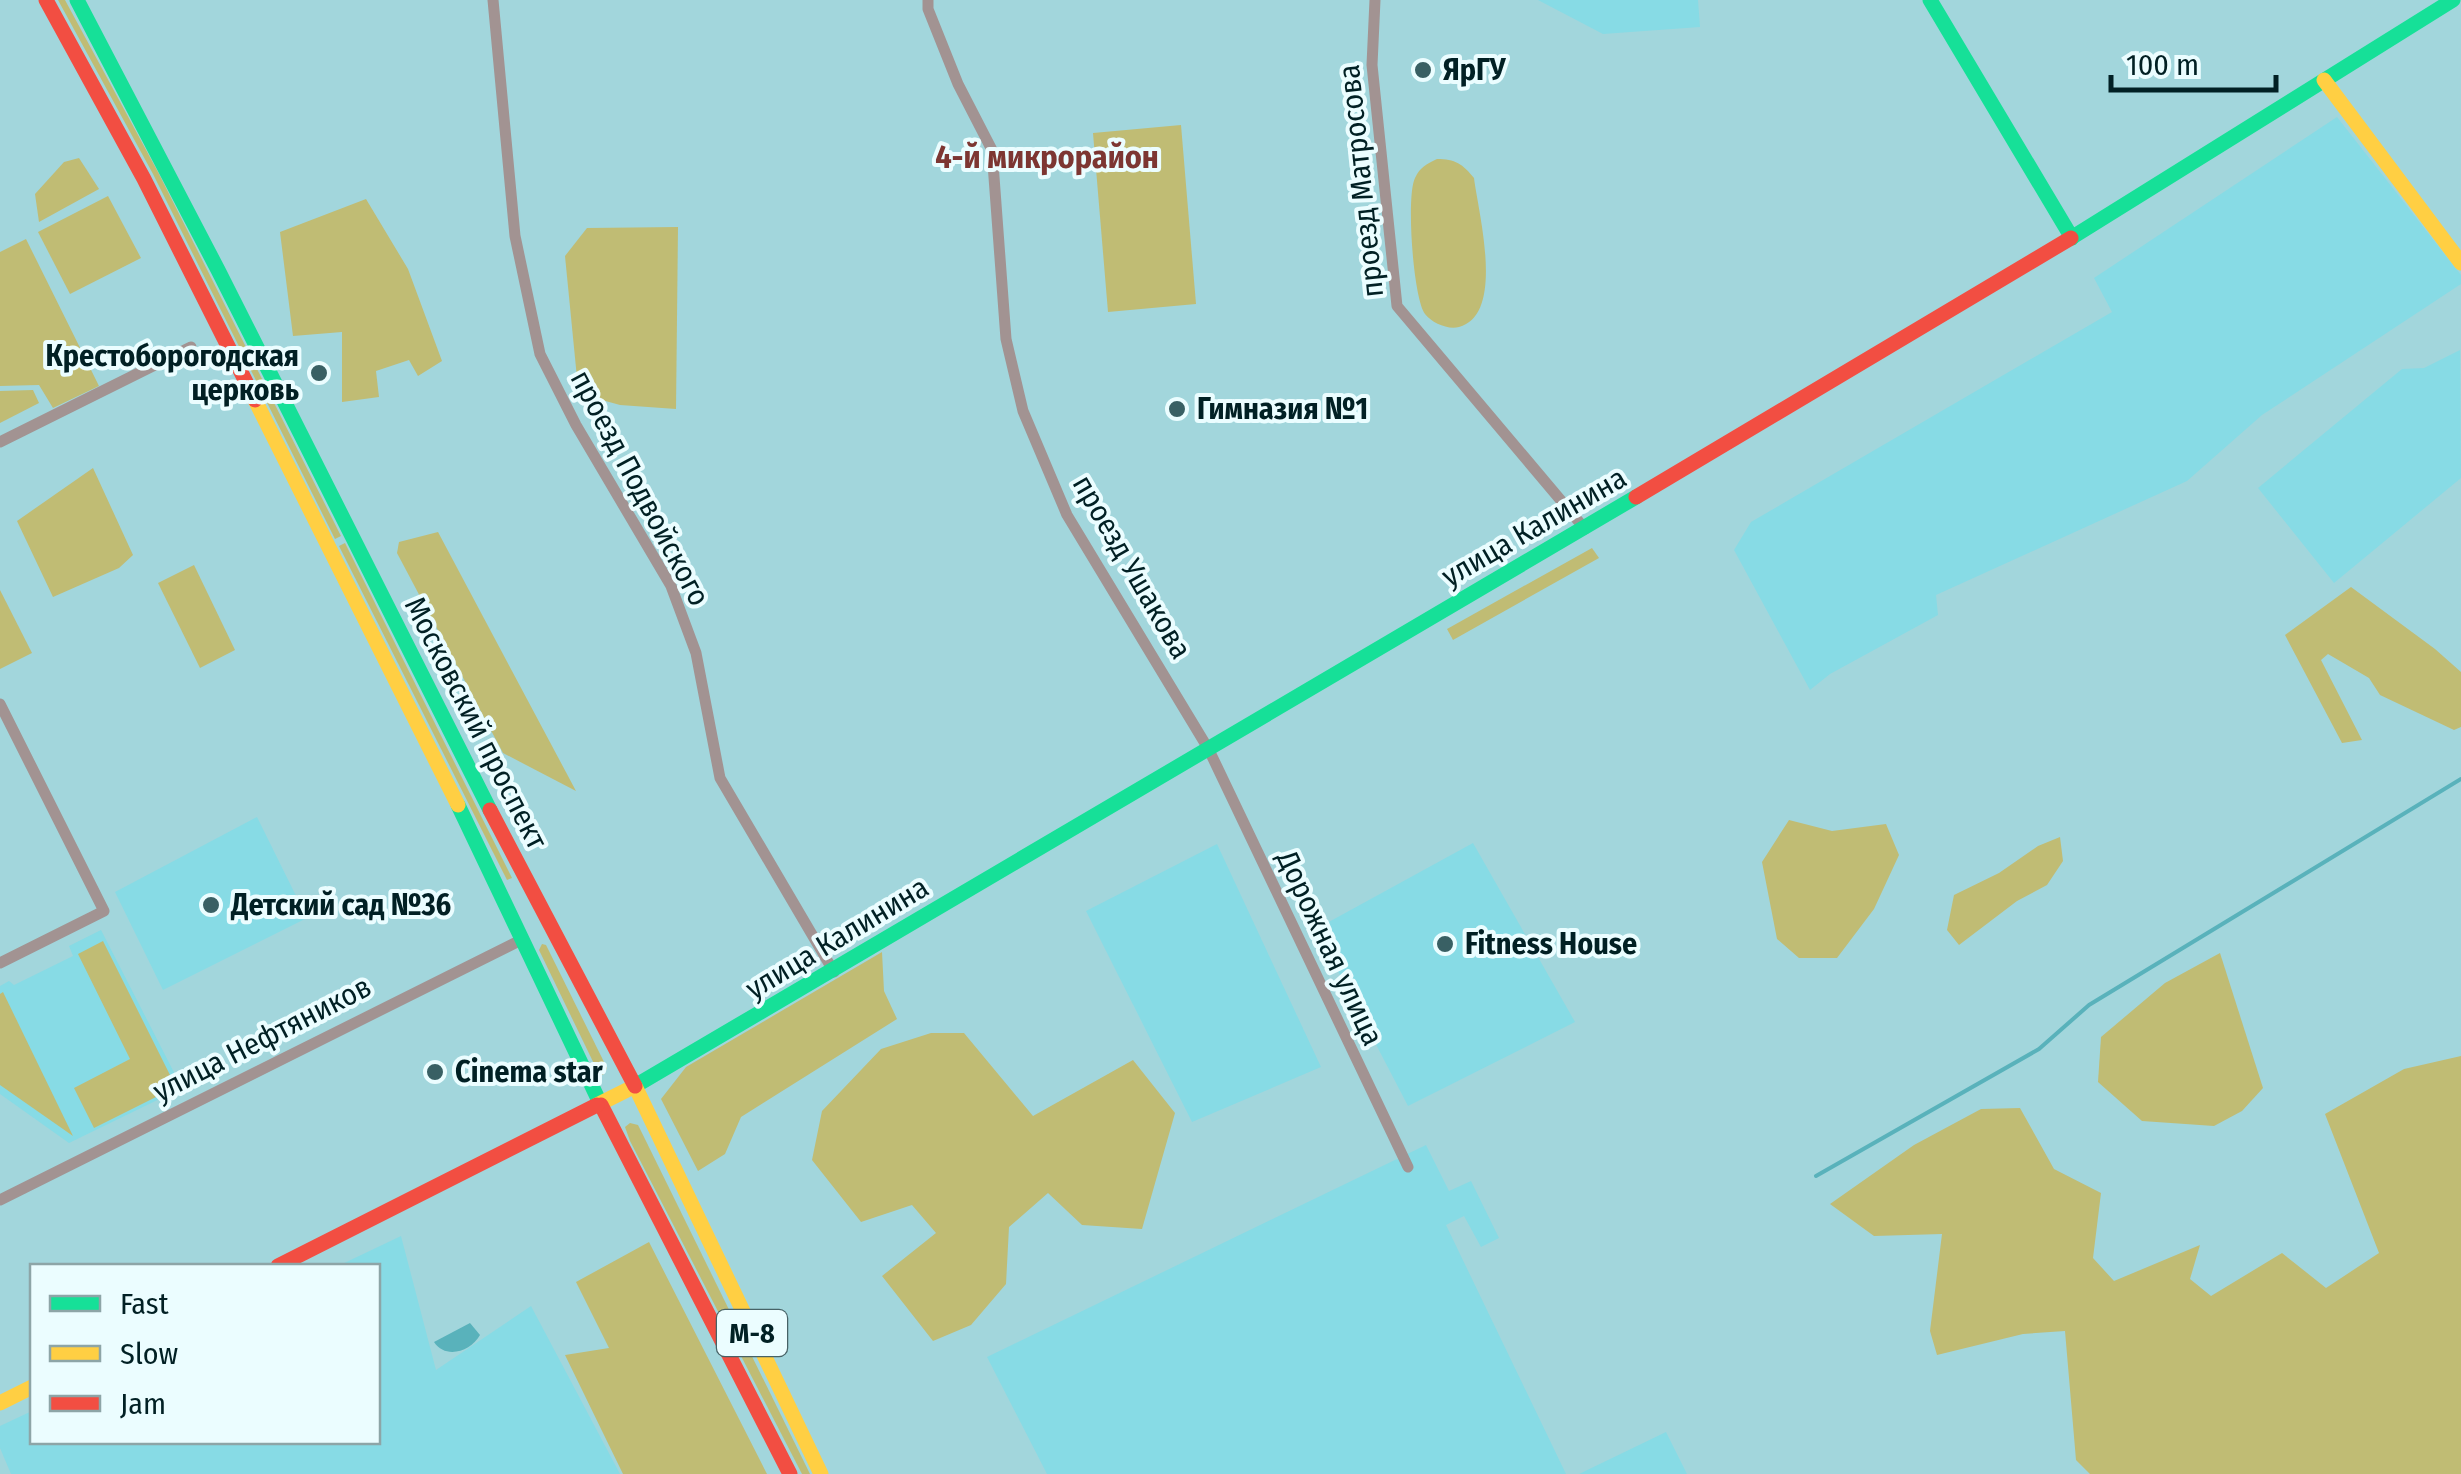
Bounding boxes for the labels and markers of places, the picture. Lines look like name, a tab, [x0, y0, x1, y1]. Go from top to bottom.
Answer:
place label: ЯрГУ	[1443, 52, 1507, 88]
marker: ЯрГУ	[1412, 59, 1434, 81]
place label: Крестоборогодская церковь	[45, 338, 299, 408]
marker: Крестоборогодская церковь	[308, 362, 330, 384]
place label: Гимназия №1	[1197, 391, 1368, 427]
marker: Гимназия №1	[1166, 398, 1188, 420]
place label: Детский сад №36	[230, 887, 451, 923]
marker: Детский сад №36	[200, 894, 222, 916]
place label: Fitness House	[1465, 926, 1637, 962]
marker: Fitness House	[1434, 933, 1456, 955]
place label: Cinema star	[455, 1054, 604, 1090]
marker: Cinema star	[424, 1061, 446, 1083]

